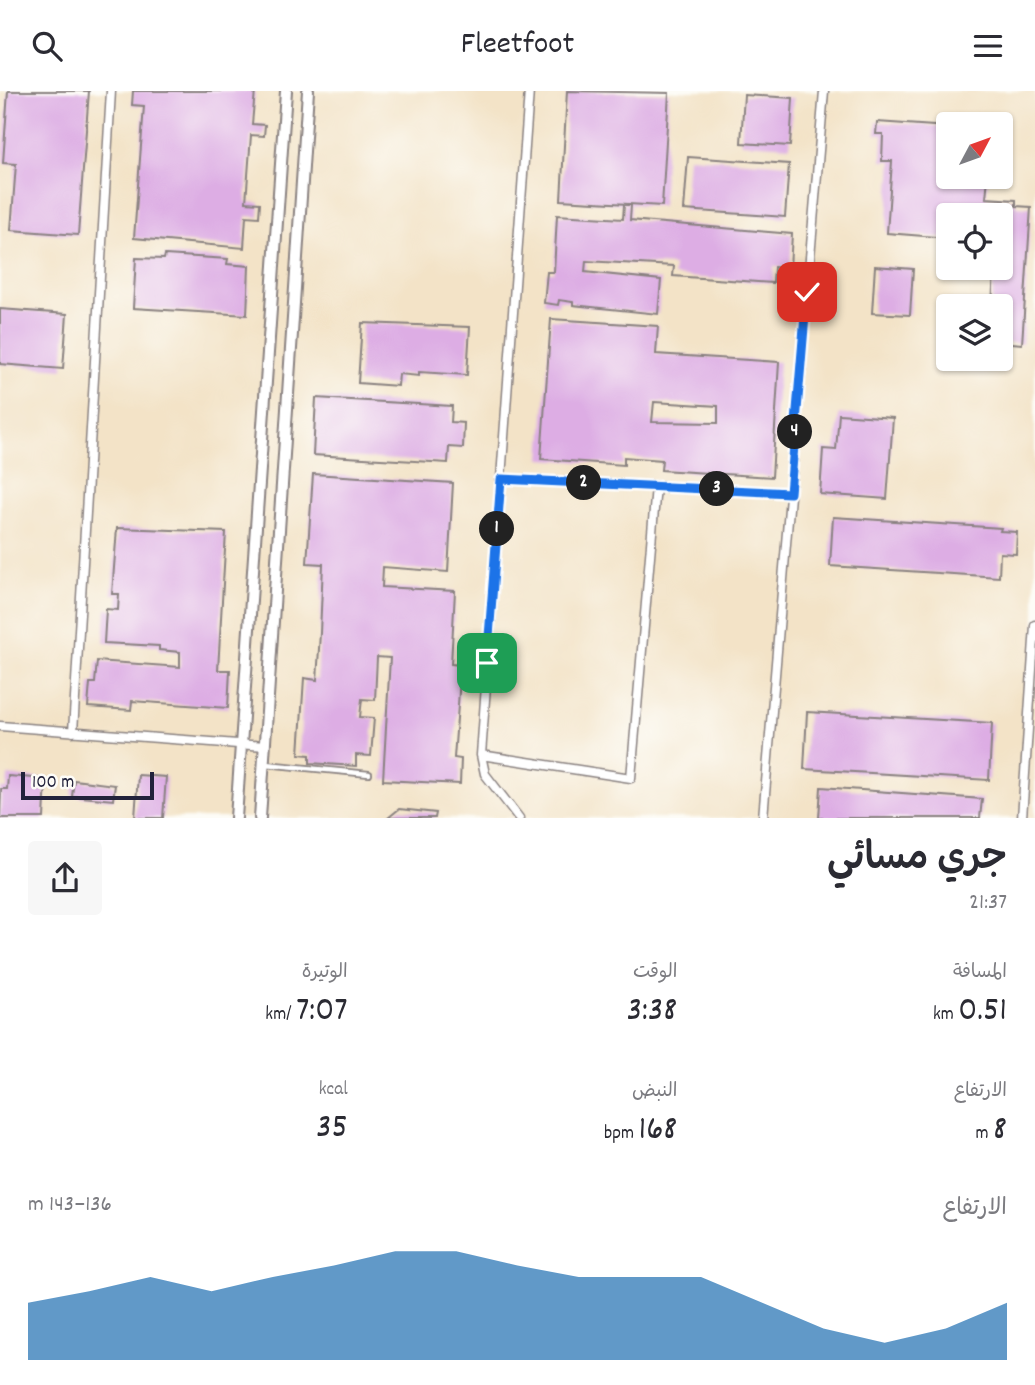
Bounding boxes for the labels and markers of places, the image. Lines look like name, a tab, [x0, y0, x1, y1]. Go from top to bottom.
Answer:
pin	[777, 262, 837, 322]
pin: 4	[778, 415, 812, 449]
pin: 2	[566, 465, 602, 501]
pin: 3	[700, 471, 734, 507]
pin: 1	[480, 511, 514, 547]
pin	[457, 633, 517, 693]

